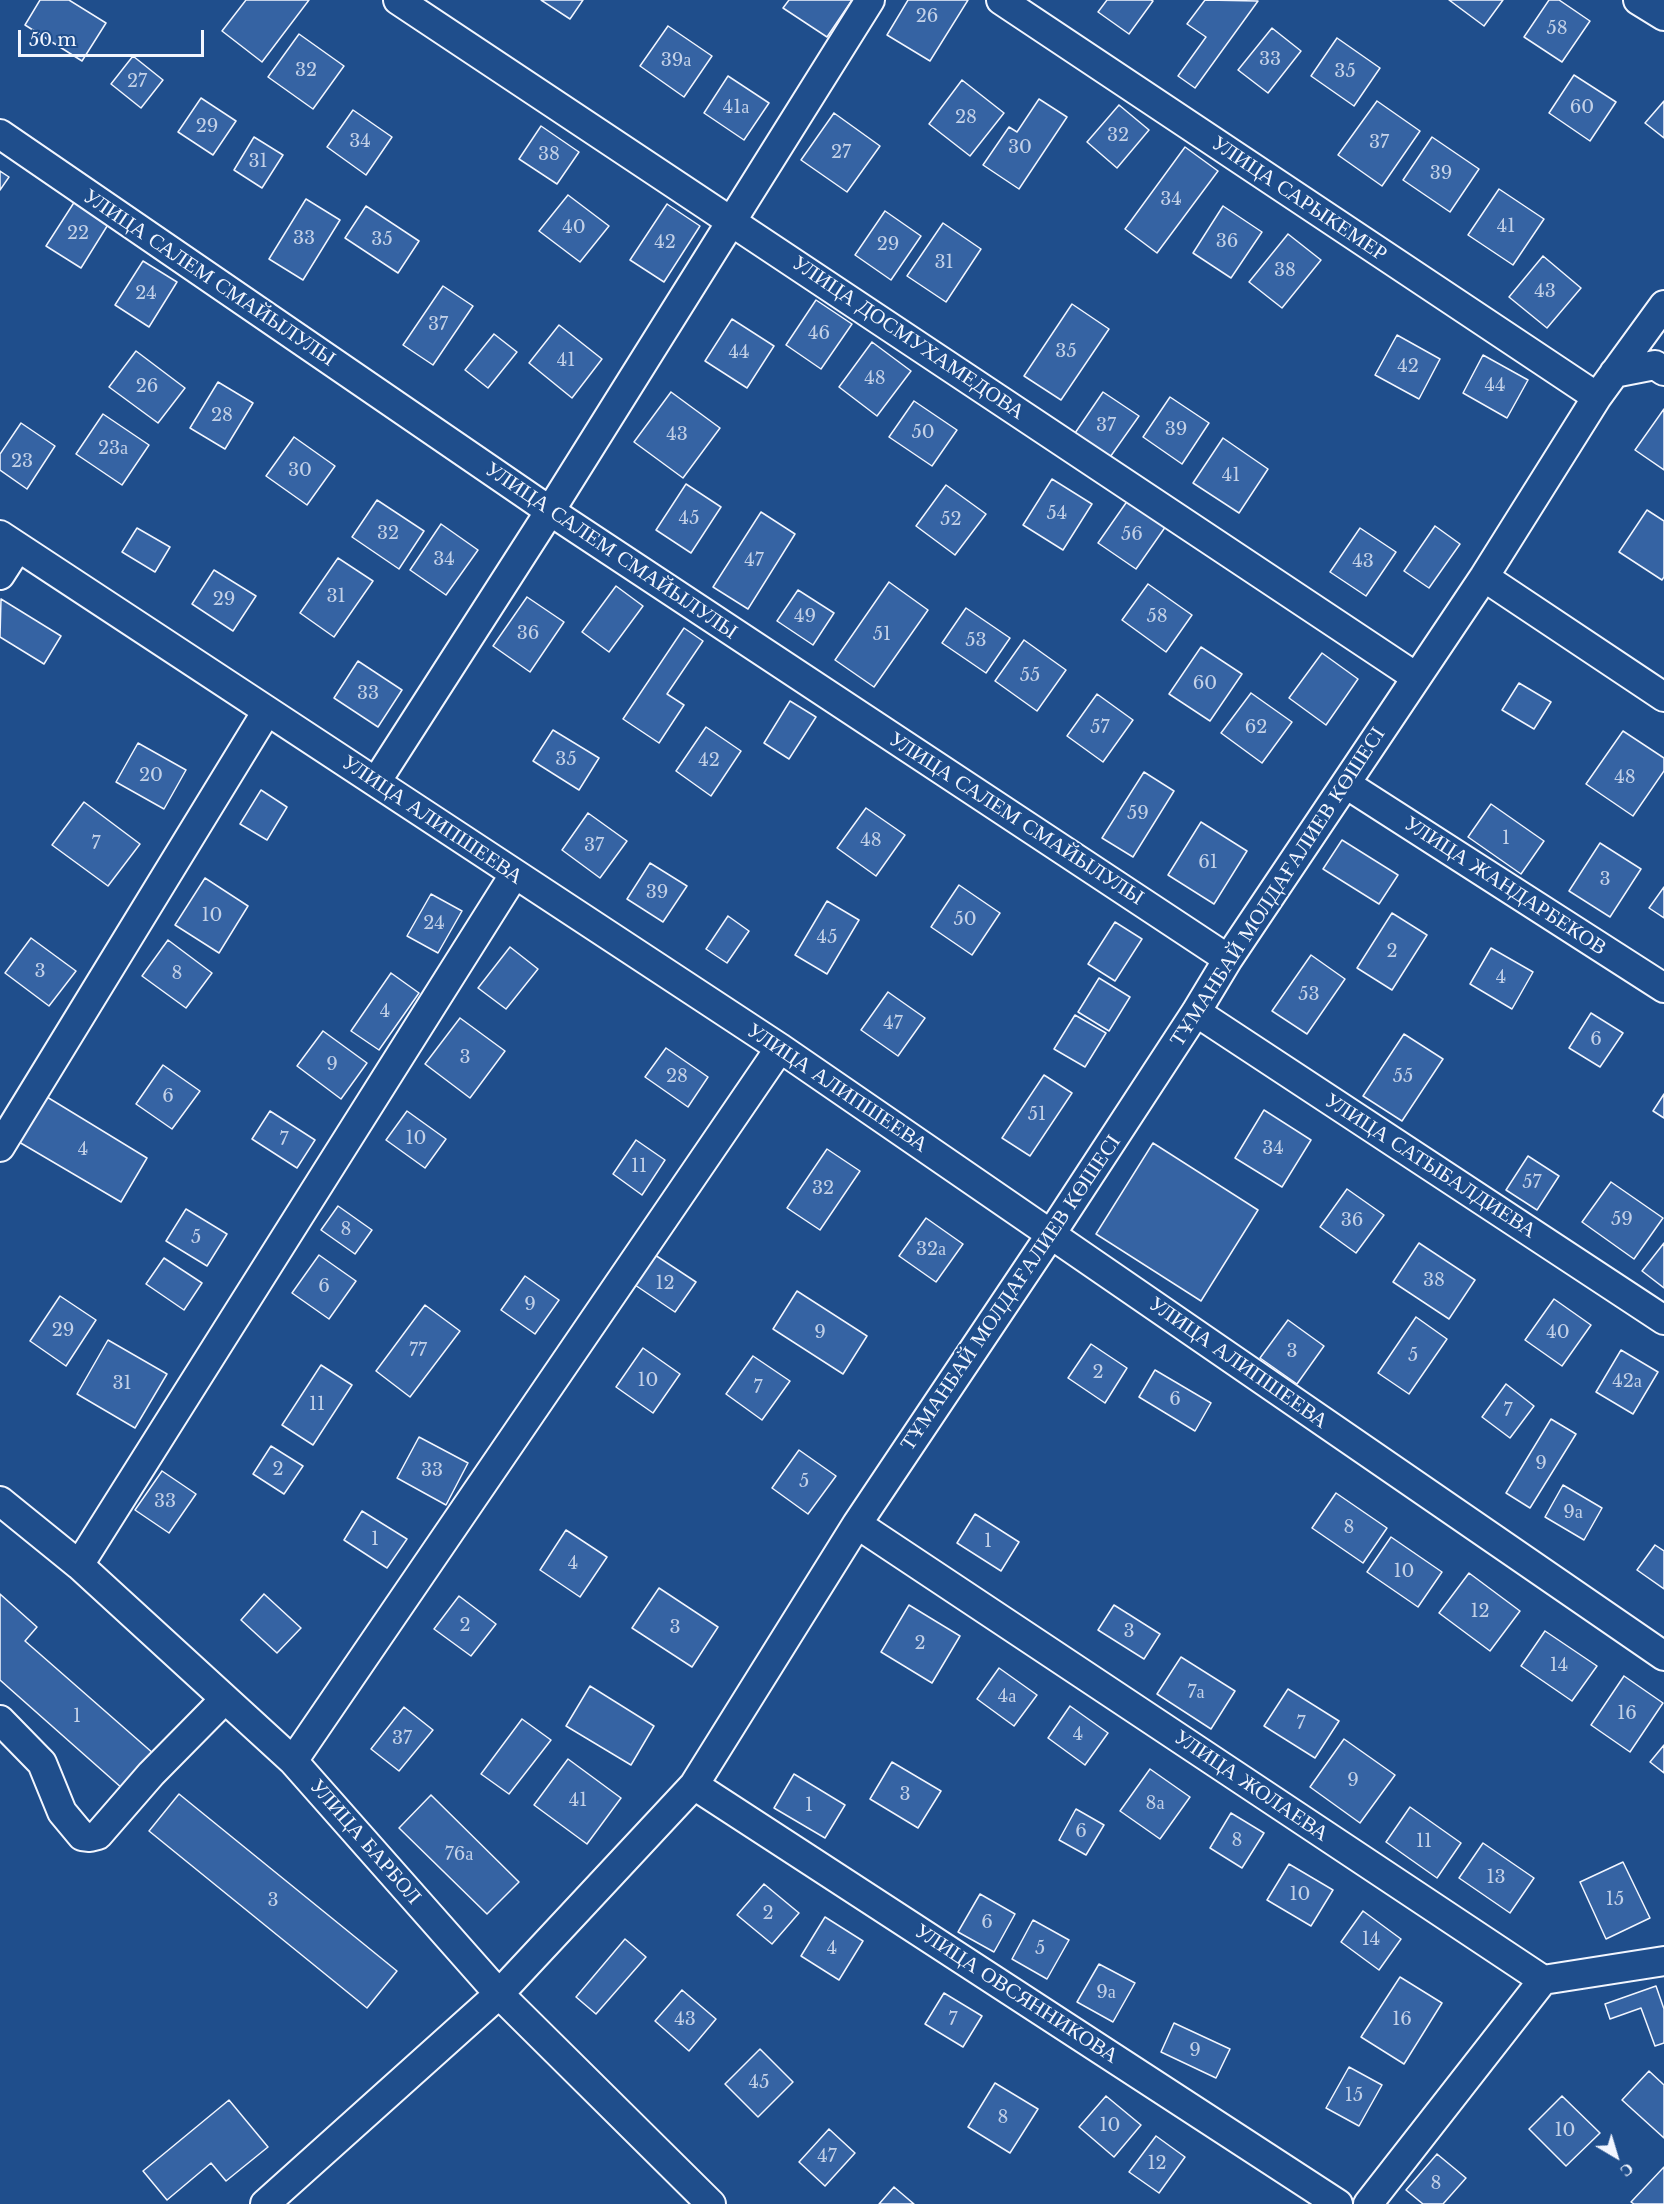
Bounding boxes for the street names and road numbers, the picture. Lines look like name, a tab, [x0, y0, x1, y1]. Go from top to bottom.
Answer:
street label: УЛИЦА САРЫКЕМЕР	[1206, 131, 1392, 267]
street label: УЛИЦА САЛЕМ СМАЙЫЛУЛЫ	[78, 184, 340, 372]
street label: УЛИЦА ДОСМУХАМЕДОВА	[787, 251, 1029, 425]
street label: УЛИЦА САЛЕМ СМАЙЫЛУЛЫ	[480, 457, 742, 645]
street label: ТҰМАНБАЙ МОЛДАҒАЛИЕВ КӨШЕСІ	[1165, 723, 1391, 1051]
street label: УЛИЦА САЛЕМ СМАЙЫЛУЛЫ	[884, 727, 1148, 911]
street label: УЛИЦА АЛИПШЕЕВА	[337, 750, 527, 890]
street label: УЛИЦА ЖАНДАРБЕКОВ	[1399, 811, 1611, 961]
street label: УЛИЦА АЛИПШЕЕВА	[742, 1018, 932, 1158]
street label: УЛИЦА САТЫБАЛДИЕВА	[1320, 1088, 1540, 1244]
street label: ТҰМАНБАЙ МОЛДАҒАЛИЕВ КӨШЕСІ	[896, 1130, 1126, 1456]
street label: УЛИЦА АЛИПШЕЕВА	[1144, 1292, 1332, 1434]
street label: УЛИЦА ЖОЛАЕВА	[1169, 1725, 1333, 1847]
street label: УЛИЦА БАРБОЛ	[304, 1774, 426, 1910]
street label: УЛИЦА ОВСЯННИКОВА	[910, 1919, 1122, 2069]

